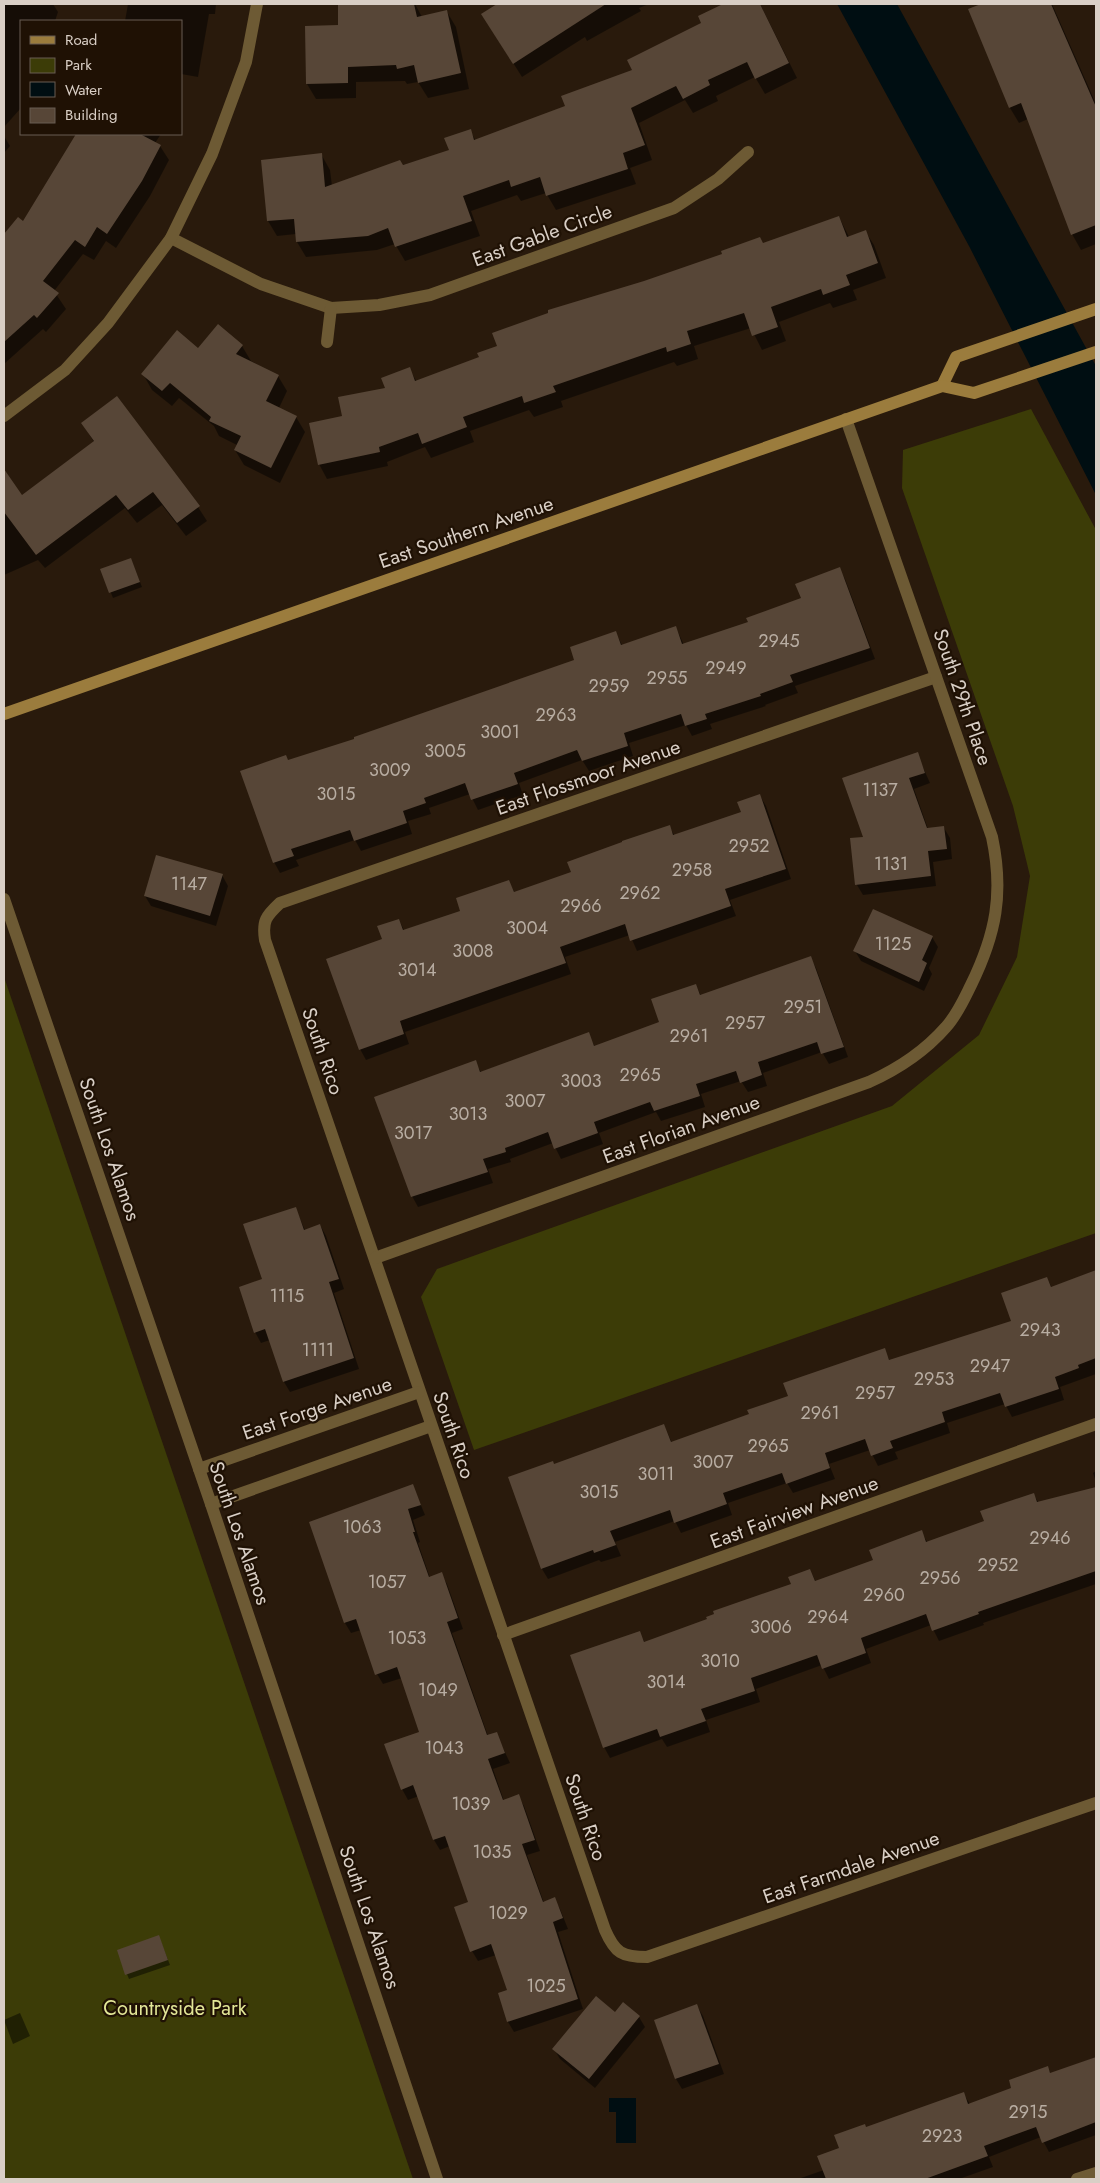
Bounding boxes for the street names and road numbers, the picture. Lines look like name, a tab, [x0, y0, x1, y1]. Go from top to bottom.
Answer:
street label: East Gable Circle	[468, 197, 616, 274]
street label: East Southern Avenue	[375, 489, 557, 576]
street label: South 29th Place	[926, 625, 1000, 769]
street label: East Flossmoor Avenue	[492, 732, 684, 823]
street label: South Rico	[294, 1004, 351, 1099]
street label: South Los Alamos	[71, 1074, 148, 1225]
street label: East Florian Avenue	[598, 1088, 764, 1171]
street label: East Forge Avenue	[239, 1369, 396, 1448]
street label: South Rico	[425, 1388, 482, 1483]
street label: South Los Alamos	[201, 1458, 278, 1609]
street label: East Fairview Avenue	[706, 1469, 882, 1556]
street label: South Rico	[557, 1770, 614, 1865]
street label: East Farmdale Avenue	[759, 1824, 943, 1911]
street label: South Los Alamos	[331, 1842, 408, 1993]

